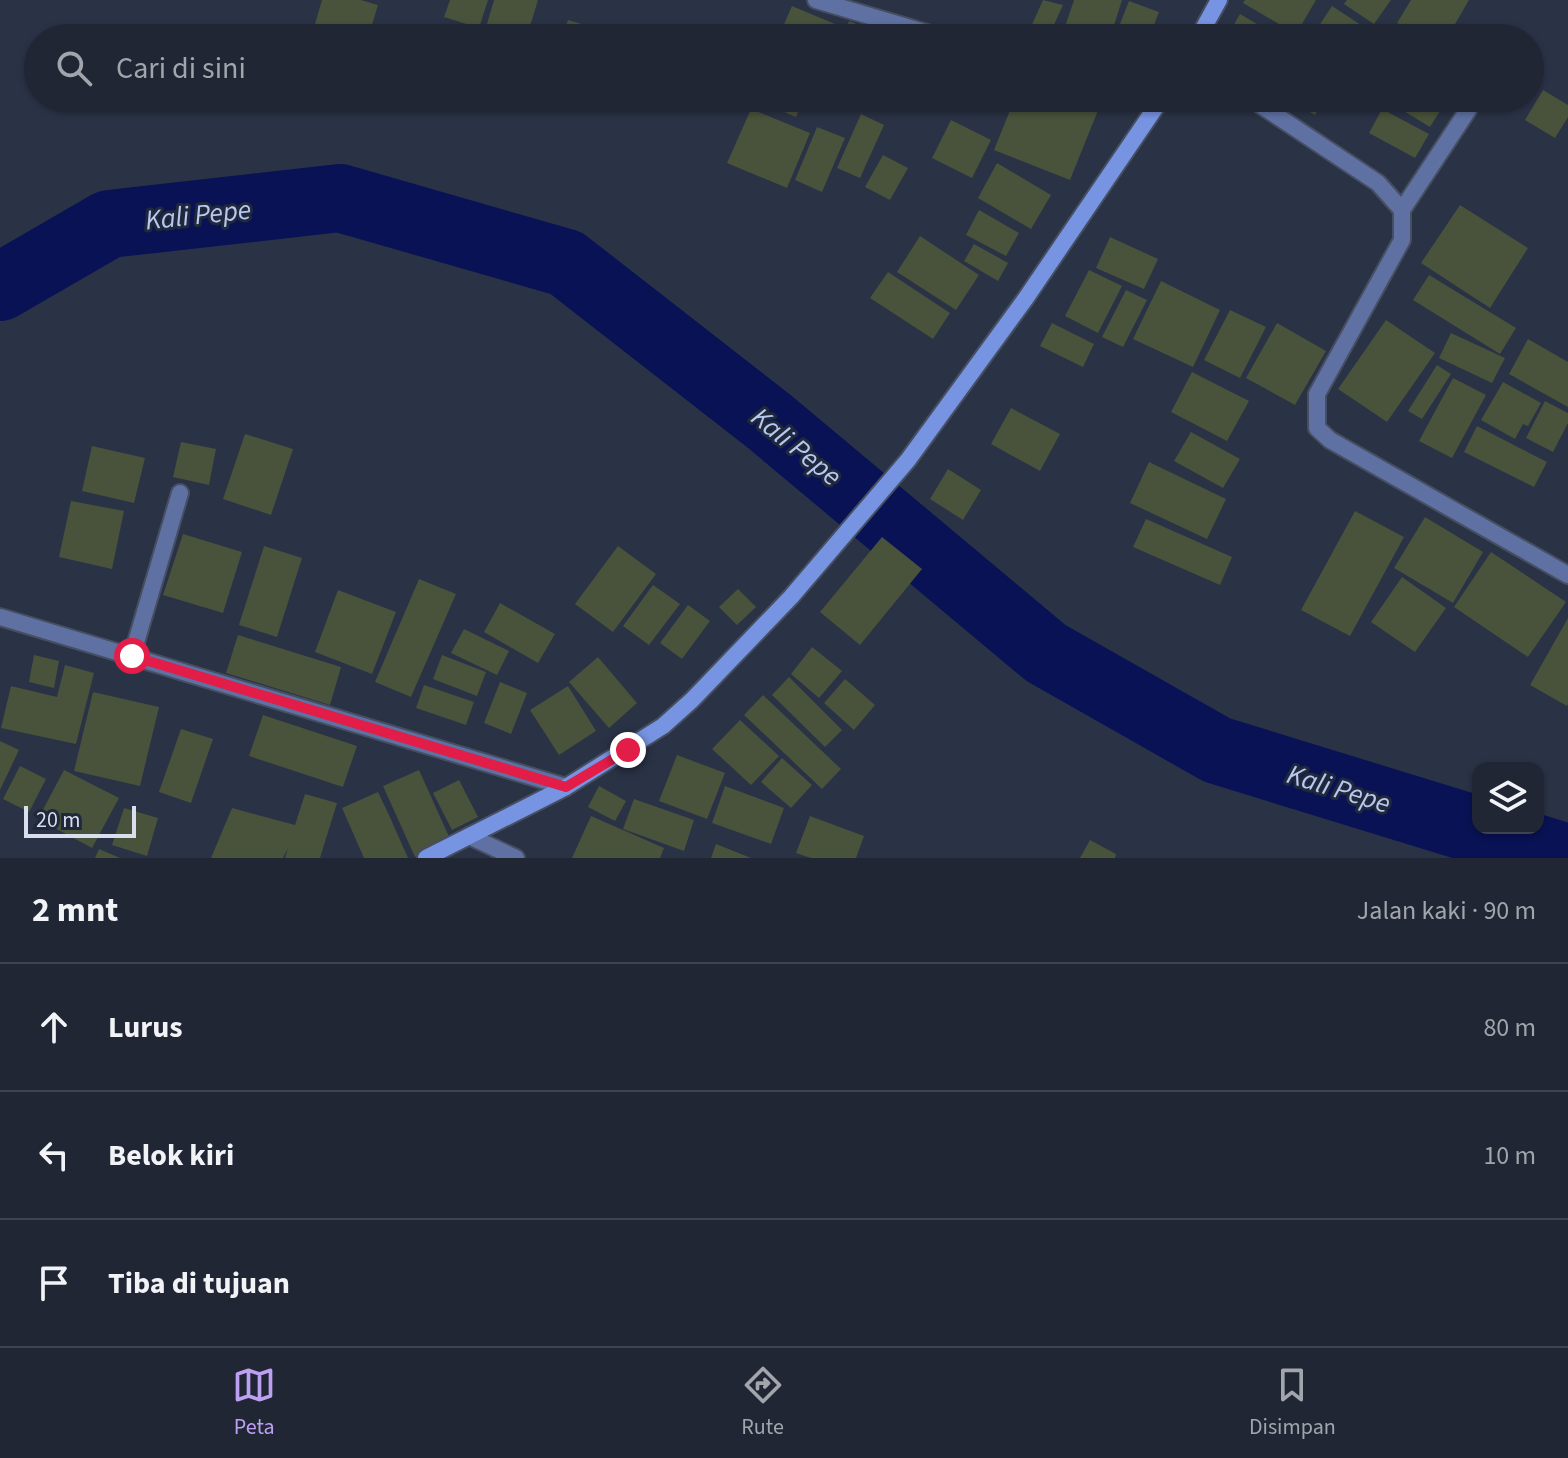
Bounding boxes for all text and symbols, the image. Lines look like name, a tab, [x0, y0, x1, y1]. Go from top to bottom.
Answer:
search box	[24, 24, 1544, 112]
icon: search	[52, 46, 96, 90]
text: Cari di sini	[116, 47, 246, 90]
water label: Kali Pepe	[143, 190, 253, 240]
water label: Kali Pepe	[742, 398, 850, 496]
route start	[114, 638, 150, 674]
route end	[610, 732, 646, 768]
water label: Kali Pepe	[1282, 754, 1395, 824]
map controls	[1472, 762, 1544, 834]
button: layers	[1472, 762, 1544, 834]
scale bar	[24, 802, 136, 838]
text: 20 m	[36, 804, 81, 836]
text: 2 mnt	[32, 886, 118, 935]
text: Jalan kaki · 90 m	[1357, 892, 1536, 929]
icon: ahead	[32, 1005, 76, 1049]
text: Lurus	[108, 1006, 183, 1049]
text: 80 m	[1483, 1009, 1536, 1046]
icon: left	[32, 1133, 76, 1177]
text: Belok kiri	[108, 1134, 234, 1177]
text: 10 m	[1483, 1137, 1536, 1174]
icon: arrive	[32, 1261, 76, 1305]
text: Tiba di tujuan	[108, 1262, 290, 1305]
tab: Peta	[232, 1363, 276, 1443]
tab: Rute	[741, 1363, 785, 1443]
tab: Disimpan	[1249, 1363, 1336, 1443]

